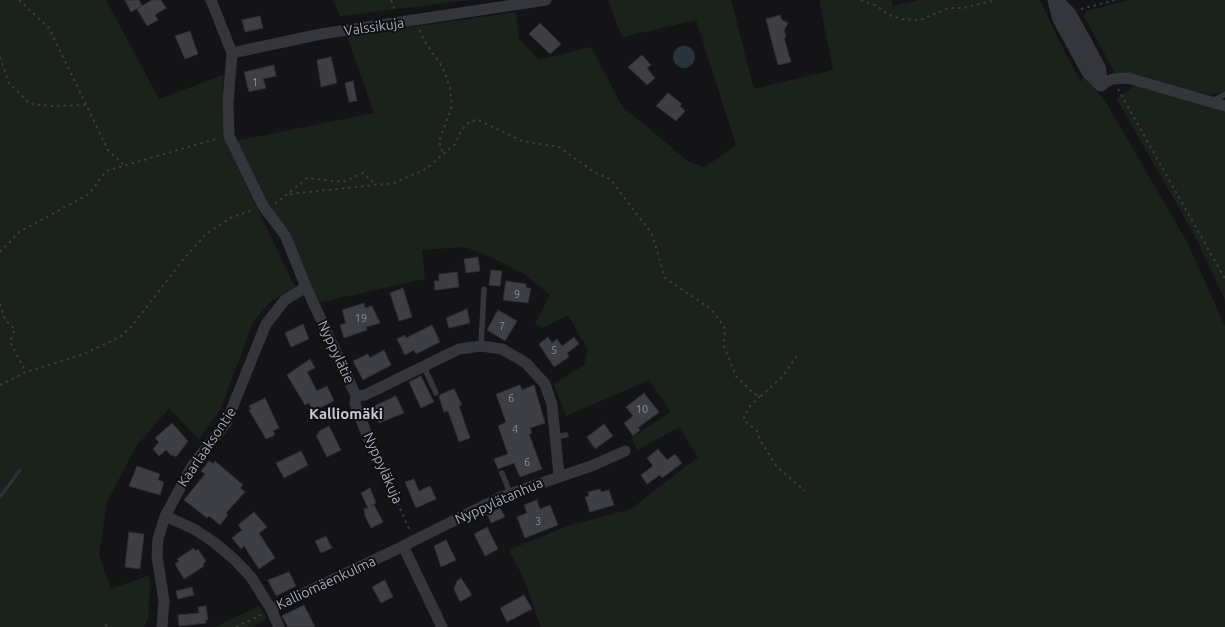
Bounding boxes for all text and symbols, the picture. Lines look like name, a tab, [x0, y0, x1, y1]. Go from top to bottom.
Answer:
street label: Valssikuja	[343, 14, 405, 40]
house number: 1	[252, 75, 258, 89]
house number: 9	[514, 287, 520, 301]
house number: 19	[355, 311, 367, 325]
street label: Nyppylätie	[314, 318, 358, 386]
house number: 7	[499, 319, 505, 333]
house number: 5	[551, 343, 557, 357]
house number: 6	[508, 391, 514, 405]
house number: 10	[636, 402, 648, 416]
street label: Kaarlaaksontie	[174, 404, 240, 490]
district label: Kalliomäki	[309, 405, 383, 423]
house number: 4	[512, 422, 518, 436]
street label: Nyppyläkuja	[360, 430, 406, 506]
house number: 6	[524, 455, 530, 469]
street label: Nyppylätanhua	[452, 474, 546, 528]
house number: 3	[535, 514, 541, 528]
street label: Kalliomäenkulma	[274, 553, 378, 613]

